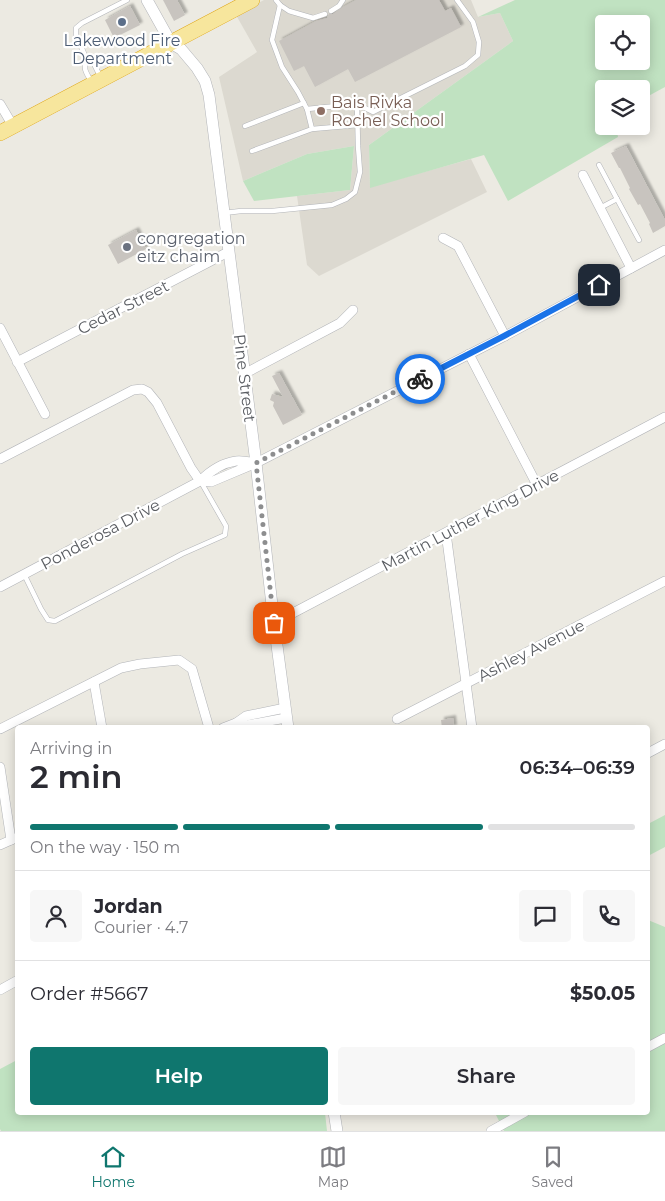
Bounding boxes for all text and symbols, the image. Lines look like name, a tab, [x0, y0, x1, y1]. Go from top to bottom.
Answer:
map controls	[595, 15, 650, 135]
button: locate	[595, 15, 650, 70]
marker: Lakewood Fire Department	[116, 16, 128, 28]
place label: Lakewood Fire Department	[64, 31, 180, 68]
button: layers	[595, 80, 650, 135]
place label: Bais Rivka Rochel School	[331, 93, 444, 130]
marker: Bais Rivka Rochel School	[315, 105, 327, 117]
place label: congregation eitz chaim	[137, 229, 246, 266]
marker: congregation eitz chaim	[121, 241, 133, 253]
pin	[578, 264, 620, 306]
icon: home	[585, 271, 613, 299]
street label: Cedar Street	[74, 276, 172, 339]
street label: Pine Street	[230, 333, 259, 424]
courier	[395, 354, 445, 404]
icon: bike	[406, 365, 434, 393]
street label: Martin Luther King Drive	[378, 465, 562, 575]
street label: Ponderosa Drive	[37, 495, 163, 574]
pin	[253, 602, 295, 644]
icon: bag	[260, 609, 288, 637]
street label: Ashley Avenue	[475, 615, 588, 686]
text: Arriving in	[30, 739, 112, 758]
text: 06:34–06:39	[520, 756, 635, 779]
text: 2 min	[30, 757, 122, 796]
text: On the way · 150 m	[30, 838, 180, 857]
button: person	[30, 890, 82, 942]
button: chat	[519, 890, 571, 942]
button: phone	[583, 890, 635, 942]
text: Jordan	[94, 895, 163, 918]
text: Courier · 4.7	[94, 918, 188, 937]
text: Order #5667	[30, 982, 148, 1005]
text: $50.05	[570, 982, 635, 1005]
button: Help	[30, 1047, 328, 1105]
button: Share	[338, 1047, 635, 1105]
tab: Home	[91, 1143, 135, 1191]
tab: Map	[318, 1143, 349, 1191]
tab: Saved	[532, 1143, 574, 1191]

